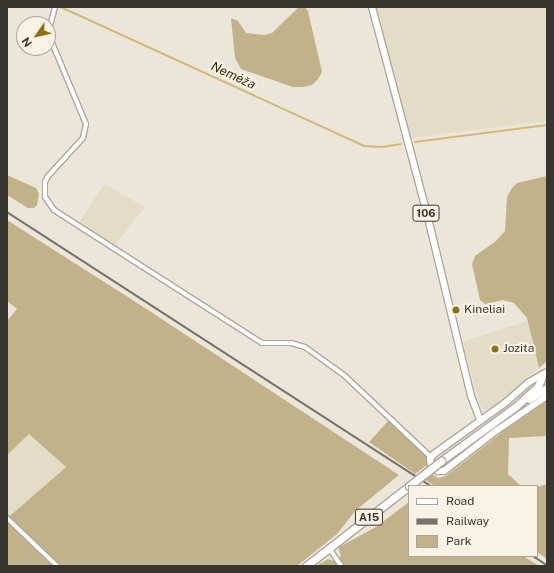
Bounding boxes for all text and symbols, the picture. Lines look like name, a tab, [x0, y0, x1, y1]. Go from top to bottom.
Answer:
north arrow	[16, 16, 56, 56]
text: N	[20, 35, 34, 49]
water label: Nemėža	[208, 59, 258, 93]
road number: 106	[412, 204, 440, 222]
place label: Kineliai	[464, 303, 505, 317]
marker: Kineliai	[451, 305, 461, 315]
place label: Jozita	[503, 342, 534, 356]
marker: Jozita	[490, 344, 500, 354]
legend	[408, 485, 538, 557]
text: Road	[446, 494, 474, 508]
road number: A15	[354, 508, 384, 526]
text: Railway	[446, 514, 489, 528]
text: Park	[446, 534, 472, 548]

